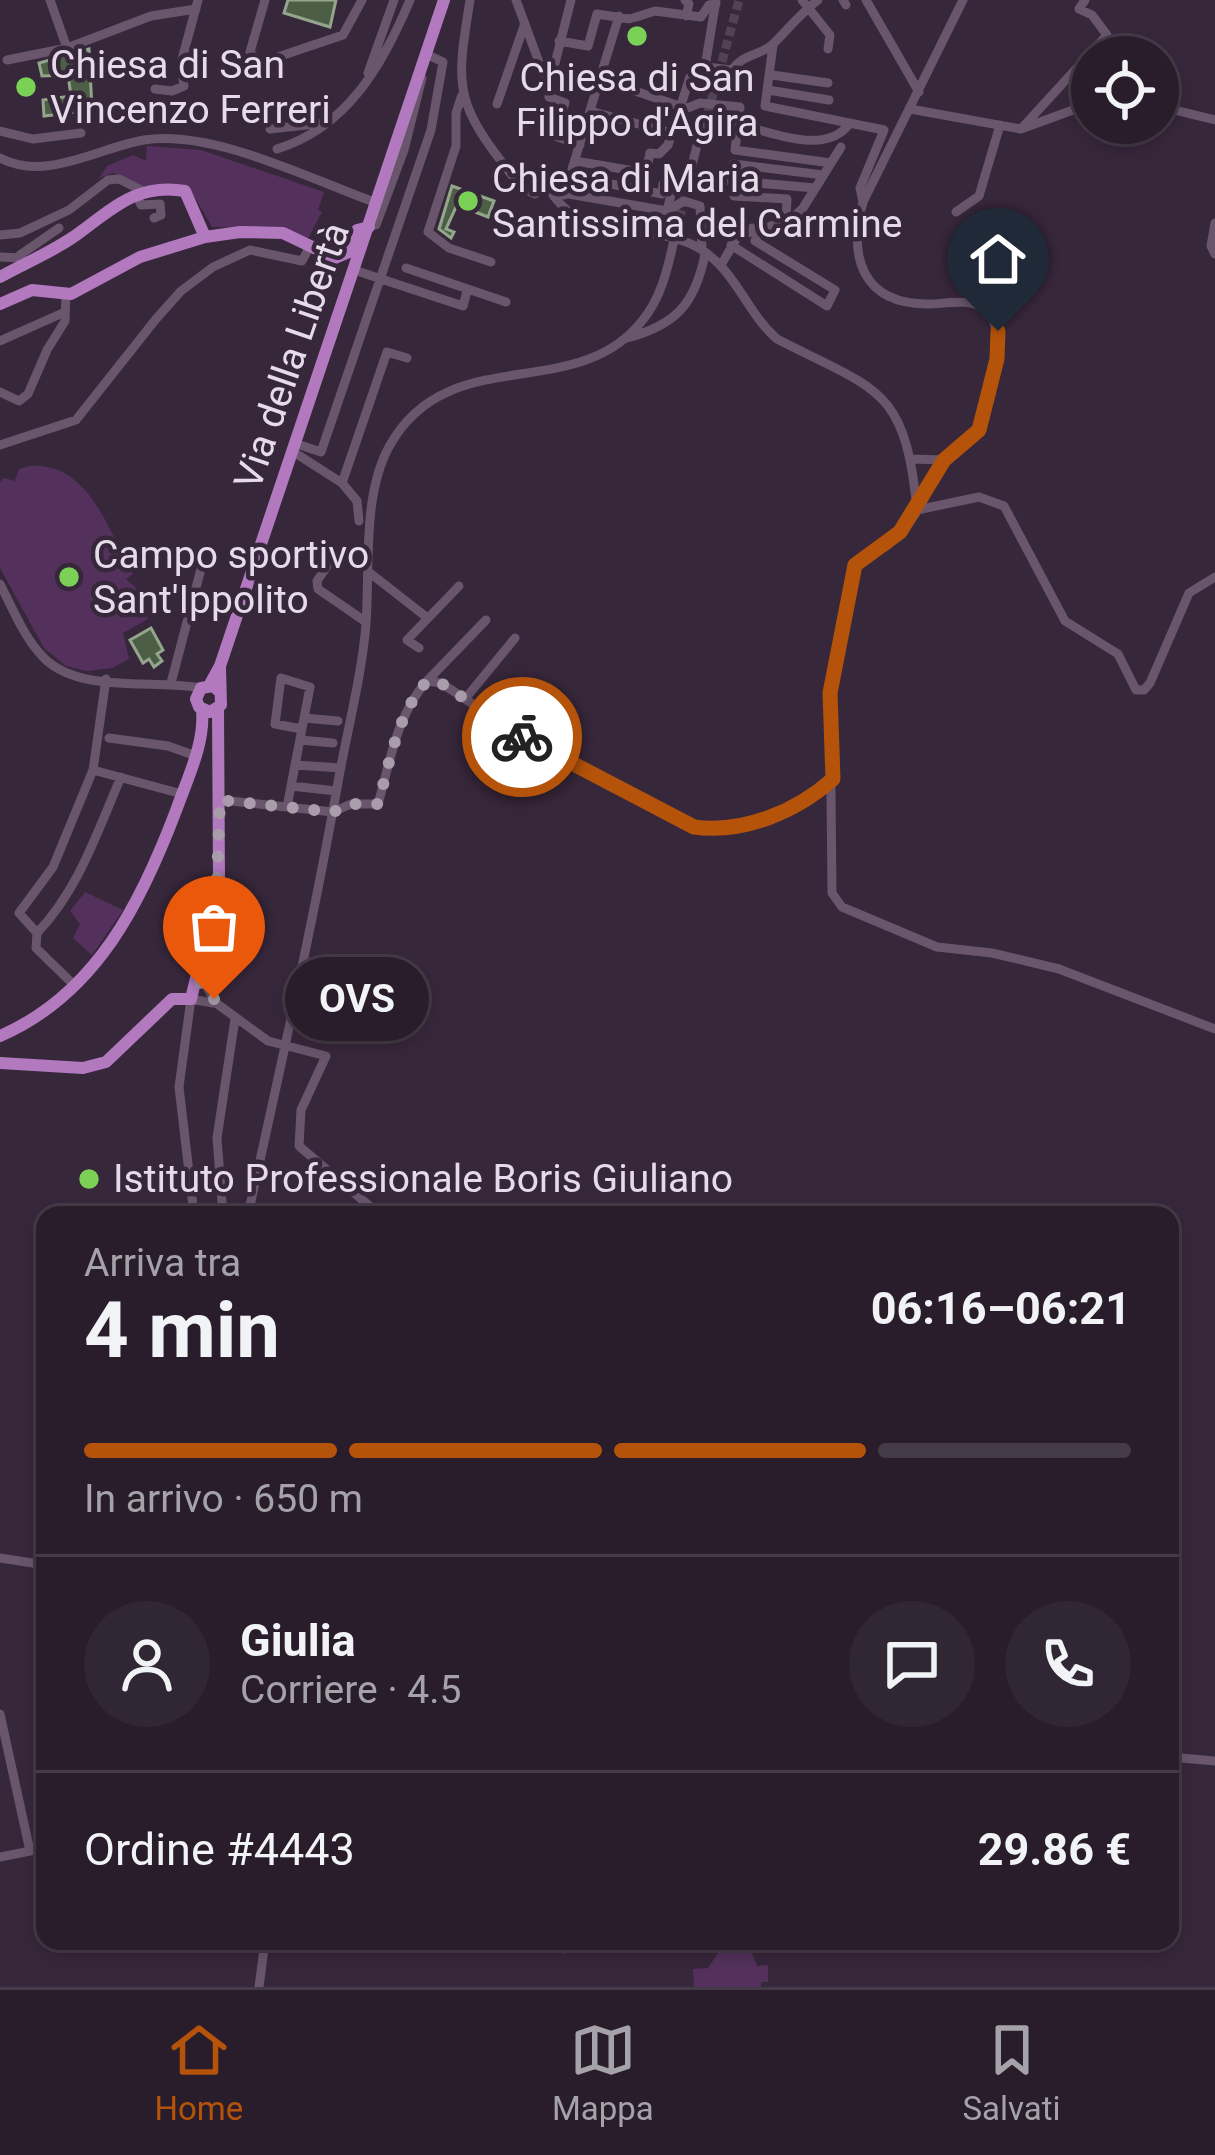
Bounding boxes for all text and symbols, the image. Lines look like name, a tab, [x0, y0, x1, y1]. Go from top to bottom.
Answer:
marker: Chiesa di San Filippo d'Agira	[624, 23, 650, 49]
map controls	[1071, 36, 1179, 144]
button: locate	[1071, 36, 1179, 144]
place label: Chiesa di San Vincenzo Ferreri	[50, 42, 331, 133]
place label: Chiesa di San Filippo d'Agira	[516, 55, 758, 146]
marker: Chiesa di San Vincenzo Ferreri	[13, 74, 39, 100]
place label: Chiesa di Maria Santissima del Carmine	[492, 156, 903, 247]
marker: Chiesa di Maria Santissima del Carmine	[455, 188, 481, 214]
pin	[947, 208, 1049, 331]
street label: Via della Libertà	[225, 217, 359, 495]
icon: home	[965, 226, 1031, 292]
place label: Campo sportivo Sant'Ippolito	[93, 532, 369, 623]
marker: Campo sportivo Sant'Ippolito	[56, 564, 82, 590]
courier	[462, 677, 582, 797]
icon: bike	[489, 704, 555, 770]
pin	[163, 876, 265, 999]
icon: bag	[181, 894, 247, 960]
callout: OVS	[286, 957, 430, 1041]
text: OVS	[319, 976, 395, 1022]
place label: Istituto Professionale Boris Giuliano	[113, 1156, 733, 1202]
marker: Istituto Professionale Boris Giuliano	[76, 1166, 102, 1192]
text: Arriva tra	[84, 1240, 241, 1286]
text: 06:16–06:21	[871, 1282, 1131, 1335]
text: 4 min	[84, 1285, 280, 1376]
text: In arrivo · 650 m	[84, 1476, 363, 1522]
button: person	[84, 1601, 210, 1727]
button: chat	[849, 1601, 975, 1727]
button: phone	[1005, 1601, 1131, 1727]
text: Giulia	[240, 1614, 356, 1667]
text: Corriere · 4.5	[240, 1667, 461, 1713]
text: Ordine #4443	[84, 1823, 355, 1876]
text: 29.86 €	[978, 1823, 1131, 1876]
tab: Home	[154, 2017, 243, 2128]
tab: Mappa	[552, 2017, 654, 2128]
tab: Salvati	[963, 2017, 1061, 2128]

